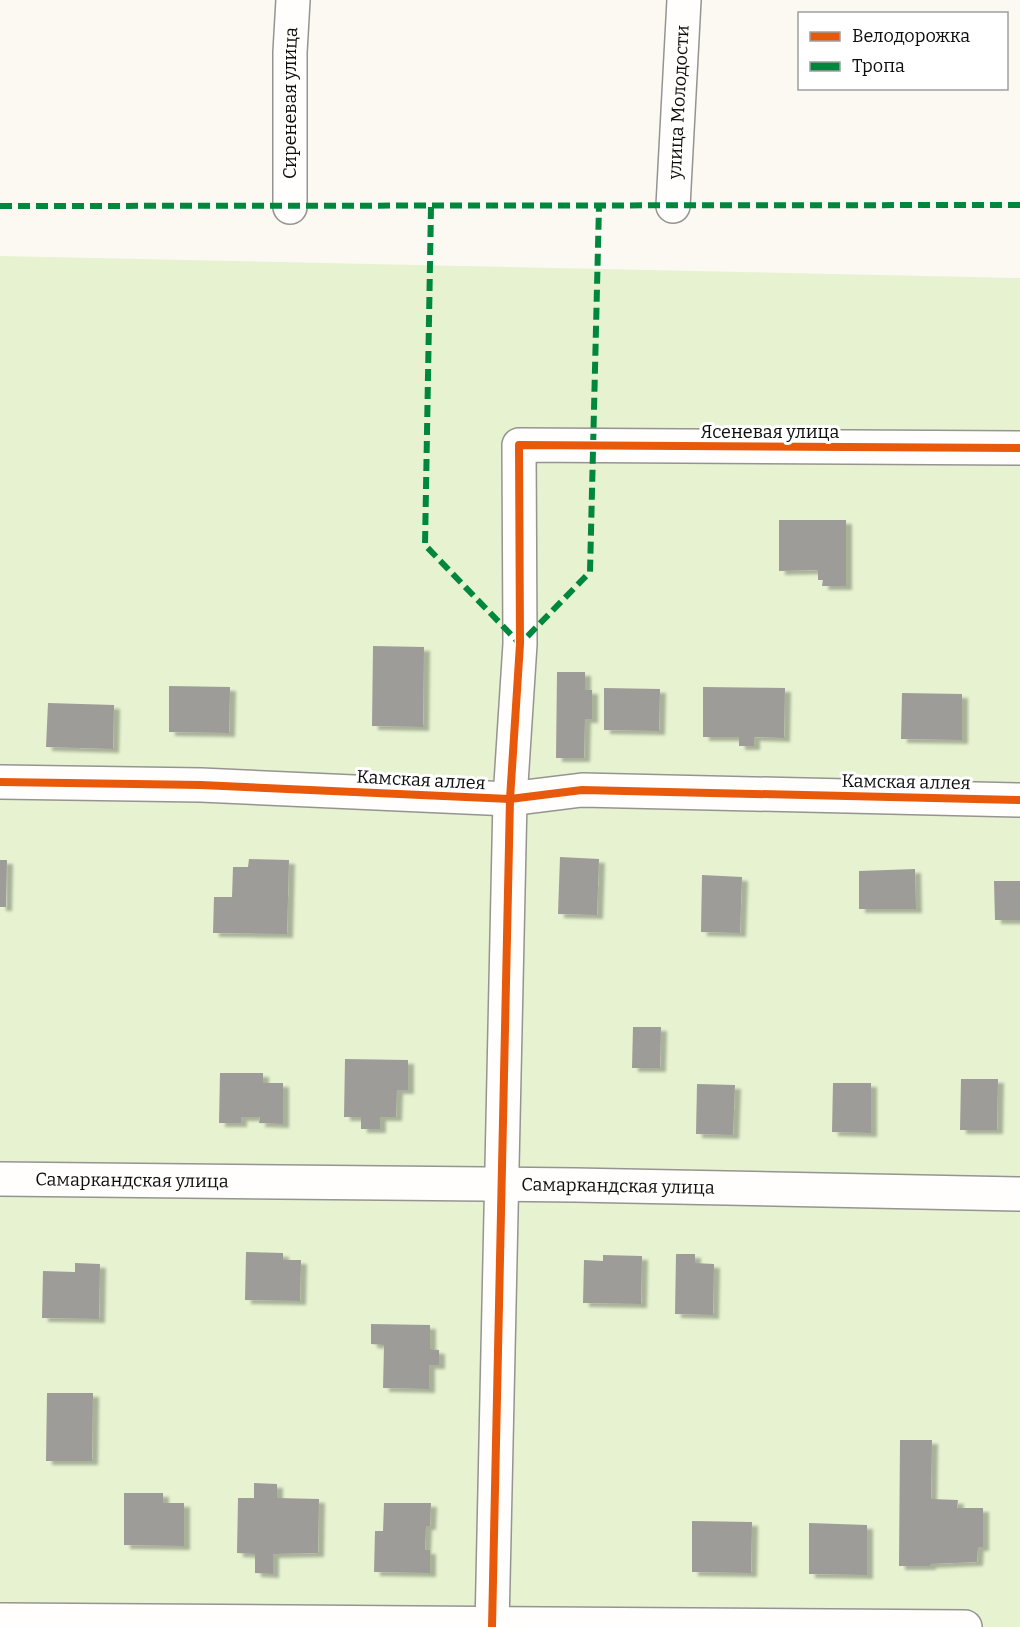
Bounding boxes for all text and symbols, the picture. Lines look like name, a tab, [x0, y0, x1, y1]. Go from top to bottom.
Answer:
legend	[798, 12, 1008, 90]
street label: улица Молодости	[663, 24, 694, 181]
text: Велодорожка	[852, 25, 970, 47]
street label: Сиреневая улица	[279, 26, 302, 179]
text: Тропа	[852, 55, 905, 77]
street label: Ясеневая улица	[701, 421, 839, 443]
street label: Камская аллея	[356, 766, 486, 794]
street label: Камская аллея	[841, 770, 971, 794]
street label: Самаркандская улица	[35, 1168, 229, 1192]
street label: Самаркандская улица	[521, 1173, 715, 1199]

